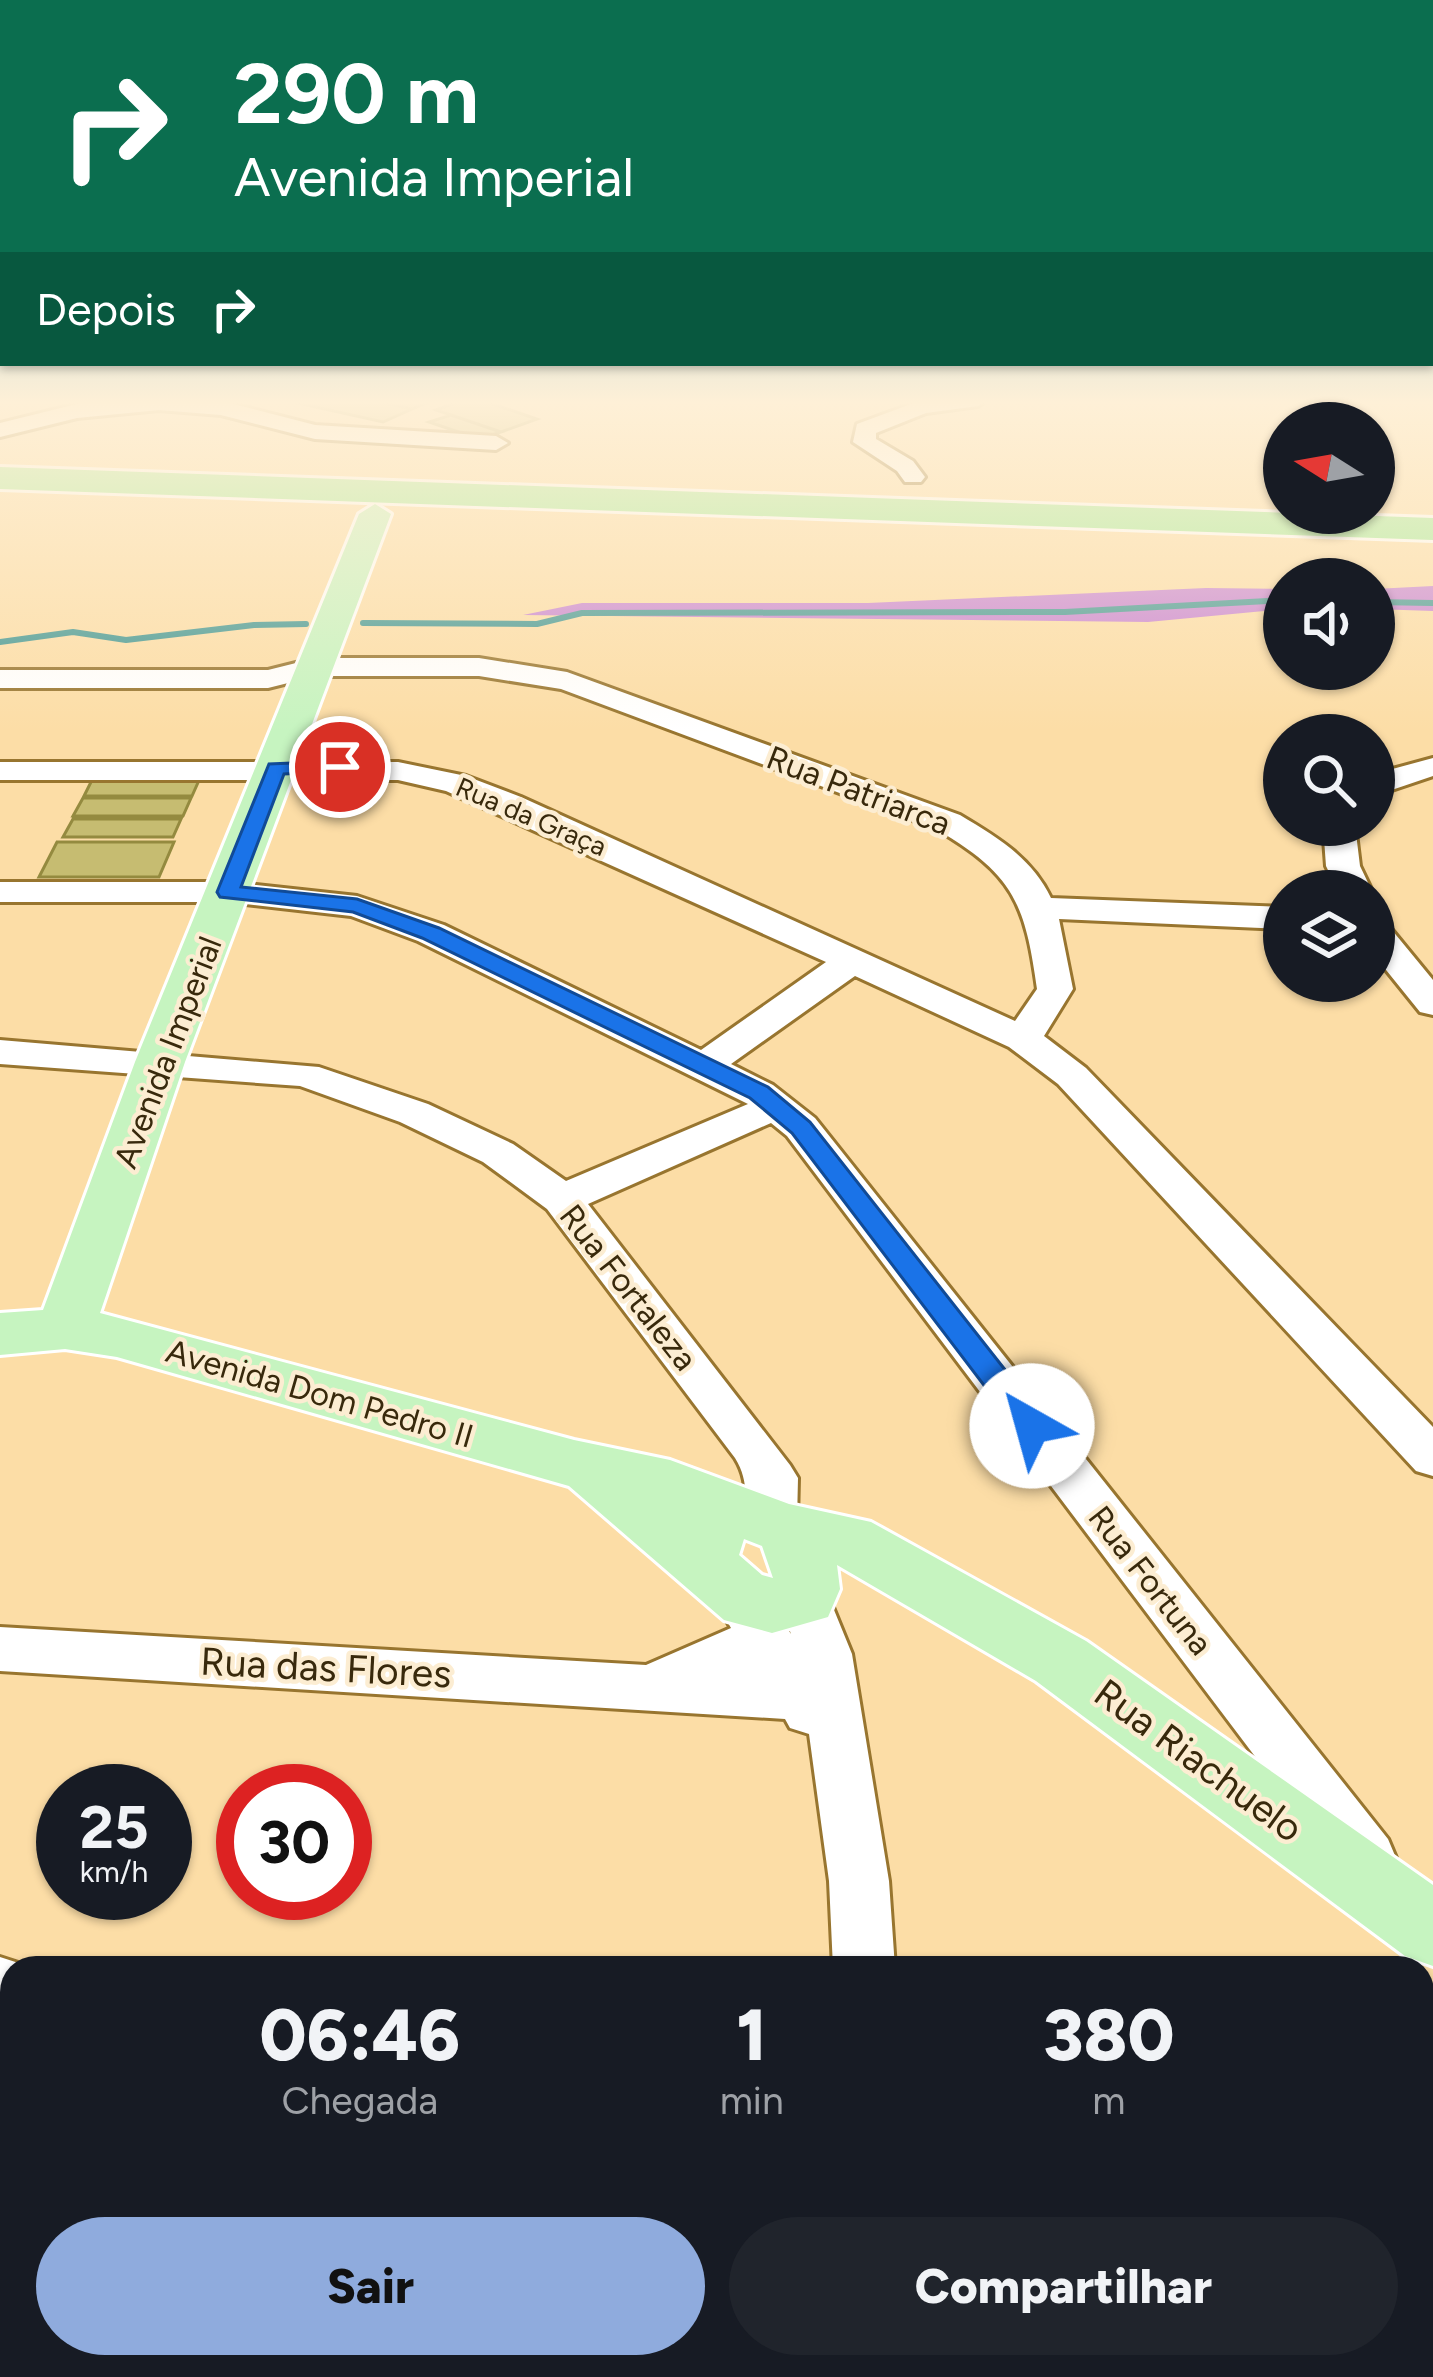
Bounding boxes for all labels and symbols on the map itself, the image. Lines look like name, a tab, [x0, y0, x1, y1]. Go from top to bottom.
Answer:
north arrow	[1263, 402, 1395, 534]
pin	[289, 716, 391, 818]
street label: Rua Patriarca	[761, 738, 956, 843]
street label: Rua da Graça	[451, 770, 611, 863]
street label: Avenida Imperial	[105, 931, 229, 1173]
street label: Rua Fortaleza	[552, 1197, 705, 1378]
street label: Avenida Dom Pedro II	[162, 1331, 478, 1456]
position arrow	[969, 1363, 1095, 1489]
street label: Rua Fortuna	[1080, 1498, 1221, 1663]
street label: Rua das Flores	[199, 1637, 453, 1698]
street label: Rua Riachuelo	[1085, 1669, 1312, 1852]
speed limit sign: 30	[216, 1764, 372, 1920]

